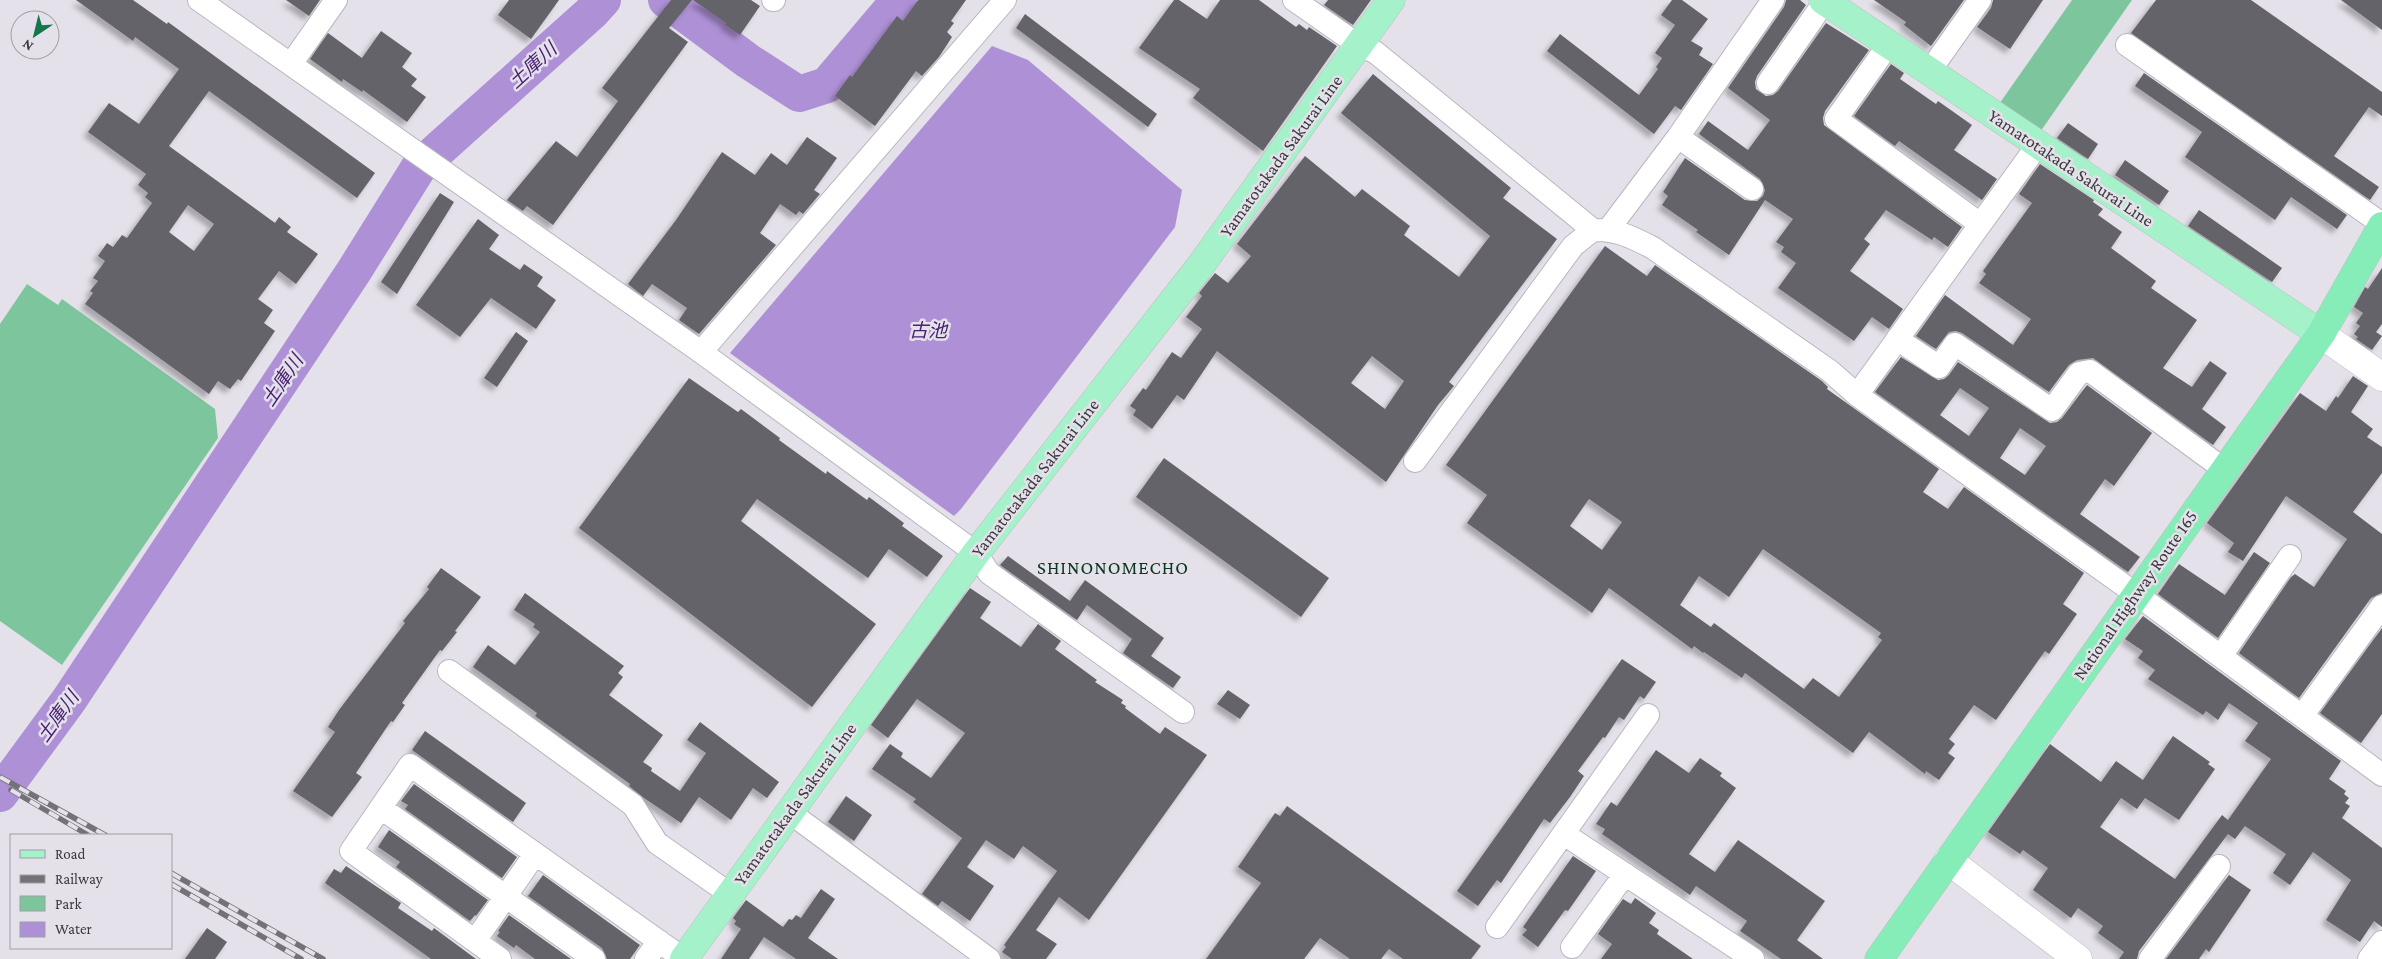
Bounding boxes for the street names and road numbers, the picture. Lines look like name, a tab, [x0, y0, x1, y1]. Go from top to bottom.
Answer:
street label: Yamatotakada Sakurai Line	[1216, 71, 1346, 241]
street label: Yamatotakada Sakurai Line	[1985, 105, 2158, 231]
street label: Yamatotakada Sakurai Line	[967, 395, 1103, 561]
street label: National Highway Route 165	[2069, 506, 2201, 684]
street label: Yamatotakada Sakurai Line	[730, 719, 860, 889]

